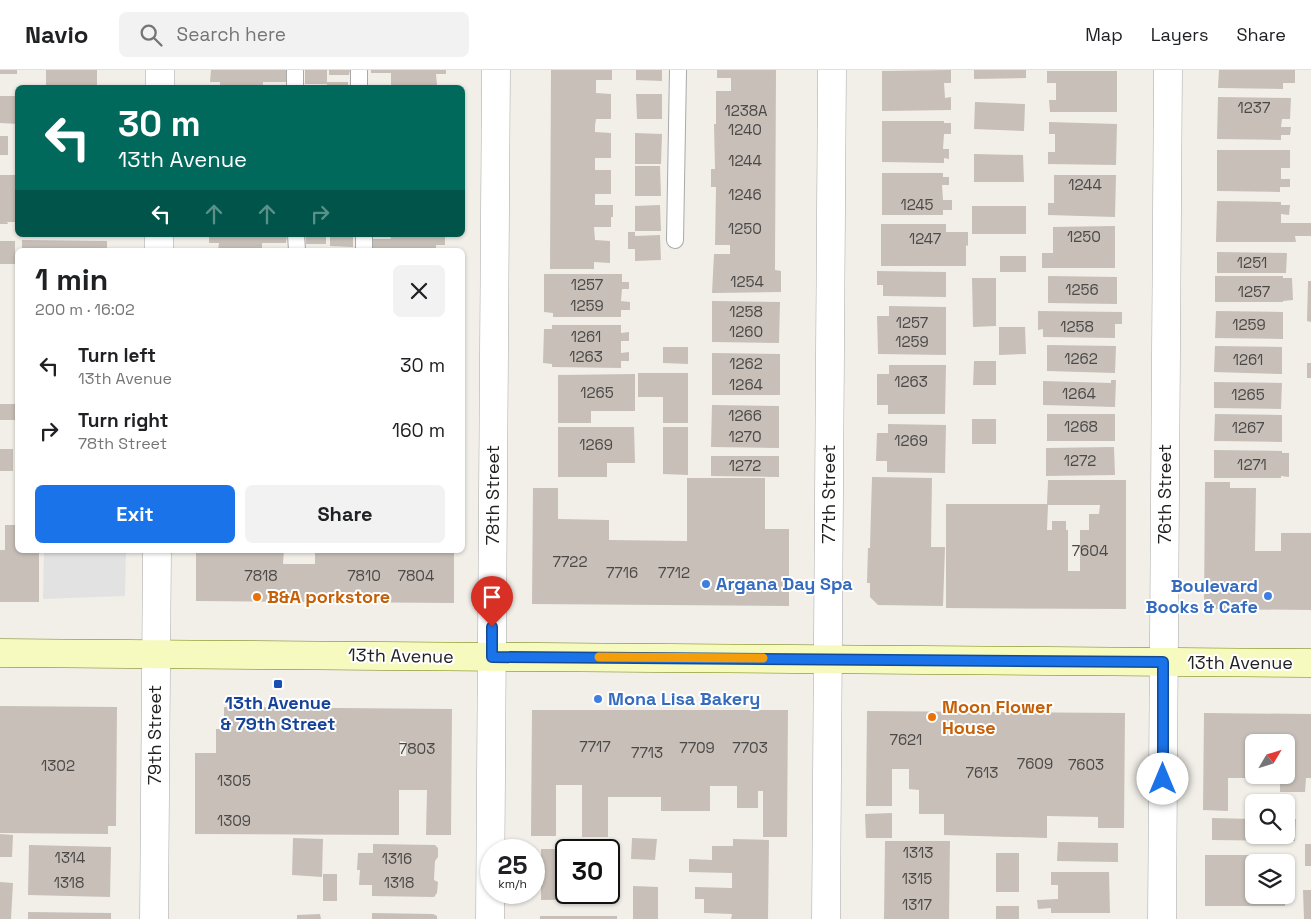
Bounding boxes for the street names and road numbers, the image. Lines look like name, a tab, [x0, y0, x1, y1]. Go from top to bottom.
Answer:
street label: 77th Street	[817, 444, 840, 544]
street label: 76th Street	[1153, 444, 1176, 544]
street label: 78th Street	[481, 445, 504, 545]
street label: 13th Avenue	[348, 643, 454, 668]
street label: 13th Avenue	[1187, 651, 1293, 674]
street label: 79th Street	[143, 685, 166, 785]

